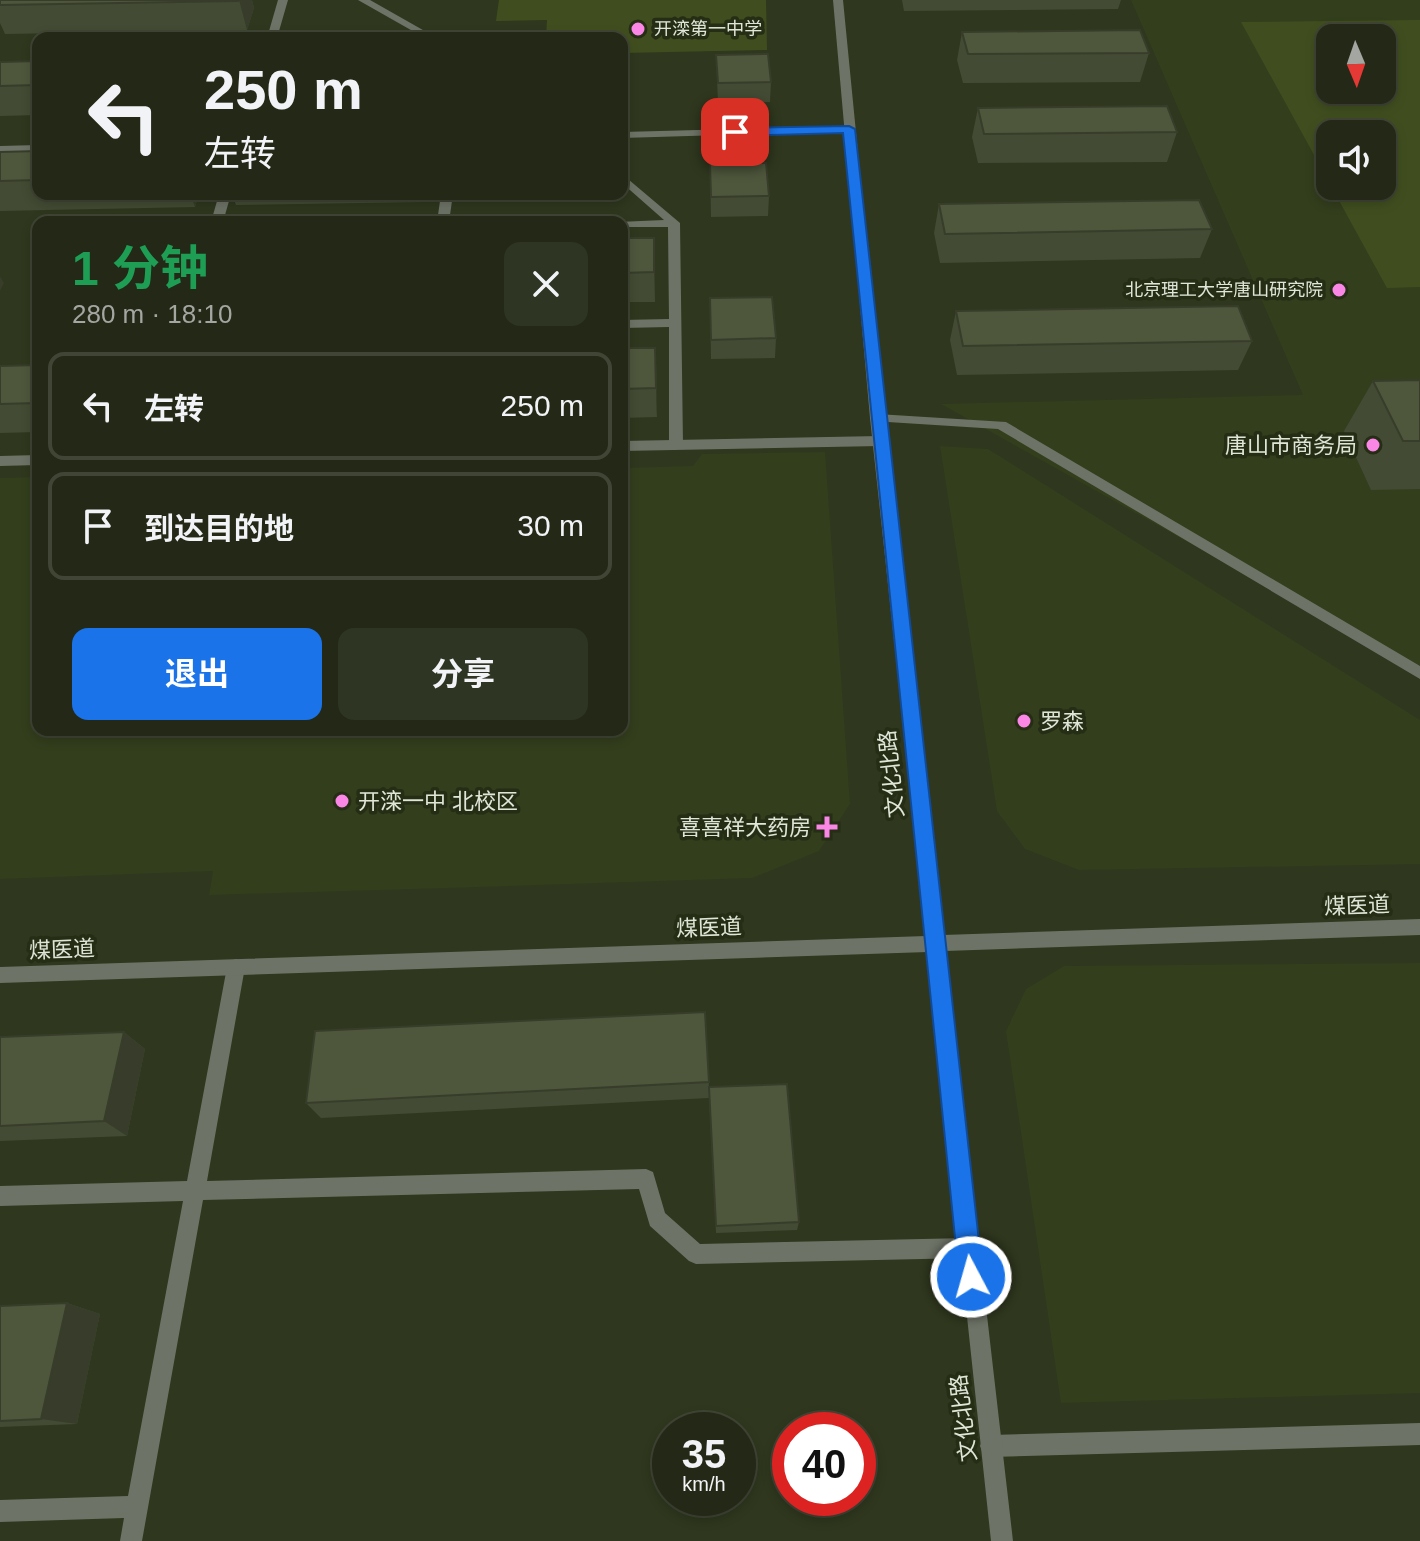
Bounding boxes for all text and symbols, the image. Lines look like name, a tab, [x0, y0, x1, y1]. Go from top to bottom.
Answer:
place label: 开滦第一中学	[654, 19, 762, 39]
marker: 开滦第一中学	[629, 20, 647, 38]
north arrow	[1316, 24, 1396, 104]
map controls	[1316, 24, 1396, 200]
text: 250 m	[204, 58, 363, 121]
icon: left	[72, 64, 176, 168]
pin	[701, 98, 769, 166]
icon: arrive	[713, 110, 757, 154]
button: sound	[1316, 120, 1396, 200]
text: 左转	[204, 133, 276, 174]
text: 1 分钟	[72, 242, 208, 295]
button: close	[504, 242, 588, 326]
place label: 北京理工大学唐山研究院	[1125, 280, 1323, 300]
marker: 北京理工大学唐山研究院	[1330, 281, 1348, 299]
text: 280 m · 18:10	[72, 299, 232, 329]
icon: left	[76, 384, 120, 428]
text: 250 m	[501, 389, 584, 422]
text: 左转	[144, 392, 204, 425]
place label: 唐山市商务局	[1225, 433, 1357, 458]
marker: 唐山市商务局	[1364, 436, 1382, 454]
icon: arrive	[76, 504, 120, 548]
text: 30 m	[517, 509, 584, 542]
text: 到达目的地	[144, 512, 294, 545]
button: 退出	[72, 628, 322, 720]
button: 分享	[338, 628, 588, 720]
place label: 罗森	[1040, 709, 1084, 734]
marker: 罗森	[1015, 712, 1033, 730]
street label: 文化北路	[874, 729, 909, 819]
place label: 开滦一中 北校区	[358, 789, 518, 814]
marker: 开滦一中 北校区	[333, 792, 351, 810]
place label: 喜喜祥大药房	[679, 815, 811, 840]
marker: 喜喜祥大药房	[818, 818, 836, 836]
street label: 煤医道	[1324, 892, 1390, 919]
street label: 煤医道	[676, 914, 742, 941]
street label: 煤医道	[29, 936, 95, 963]
position arrow	[929, 1235, 1013, 1319]
street label: 文化北路	[946, 1373, 981, 1463]
speed limit sign: 40	[772, 1412, 876, 1516]
text: 35	[682, 1432, 726, 1476]
text: km/h	[682, 1473, 726, 1495]

